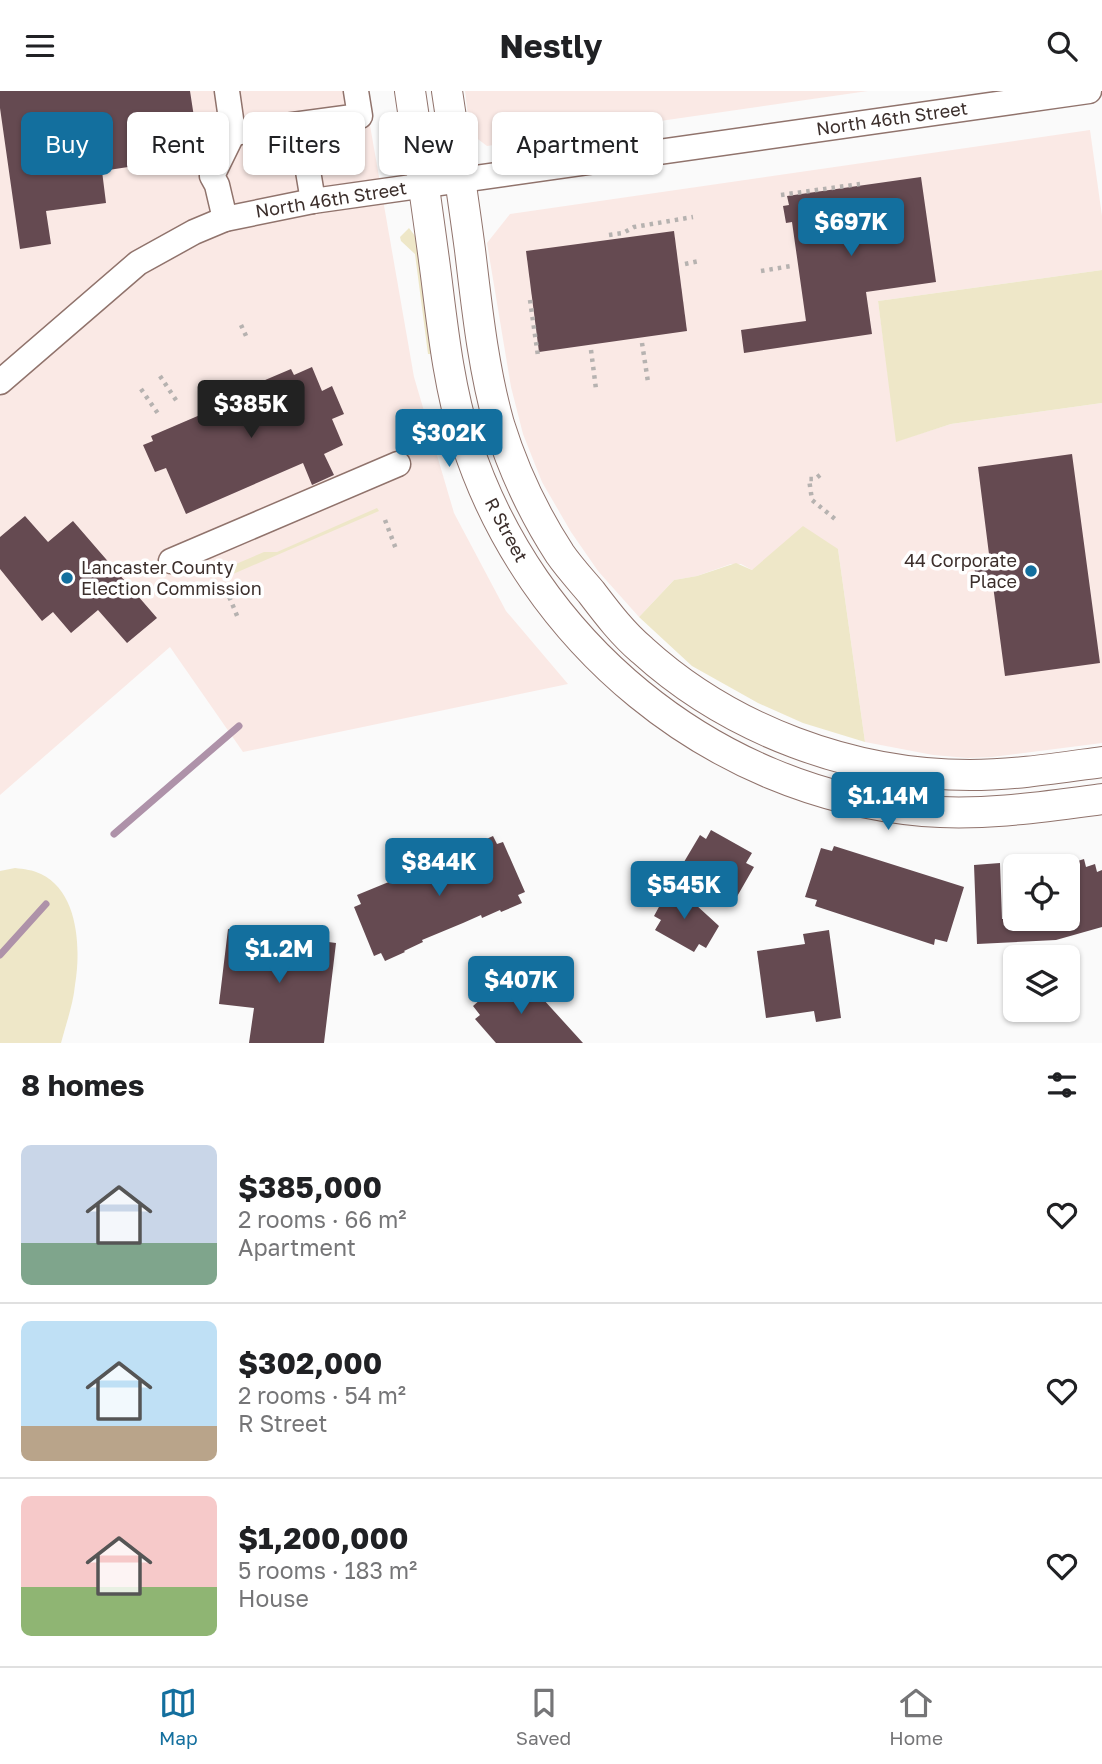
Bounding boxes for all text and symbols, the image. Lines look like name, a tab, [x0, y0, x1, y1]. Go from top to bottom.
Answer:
icon: menu	[21, 27, 59, 65]
text: Nestly	[499, 27, 603, 65]
icon: search	[1043, 27, 1081, 65]
street label: North 46th Street	[815, 97, 969, 140]
chip: Buy	[21, 112, 113, 175]
chip: Rent	[127, 112, 229, 175]
chip: Filters	[243, 112, 365, 175]
chip: New	[379, 112, 478, 175]
chip: Apartment	[492, 112, 663, 175]
street label: North 46th Street	[254, 176, 408, 222]
pin: $697K	[802, 199, 900, 258]
text: $697K	[814, 207, 888, 235]
pin: $385K	[202, 381, 300, 440]
text: $385K	[214, 389, 288, 417]
pin: $302K	[400, 409, 498, 469]
text: $302K	[411, 418, 487, 446]
street label: R Street	[481, 493, 533, 566]
place label: 44 Corporate Place	[904, 549, 1017, 592]
place label: Lancaster County Election Commission	[81, 556, 262, 599]
marker: 44 Corporate Place	[1023, 563, 1039, 579]
marker: Lancaster County Election Commission	[59, 570, 75, 586]
pin: $1.14M	[831, 773, 945, 832]
text: $1.14M	[847, 781, 929, 809]
pin: $844K	[390, 839, 488, 898]
text: $844K	[401, 847, 477, 875]
map controls	[1003, 854, 1080, 1022]
button: locate	[1003, 854, 1080, 931]
pin: $545K	[635, 861, 733, 921]
text: $545K	[647, 870, 721, 898]
pin: $1.2M	[230, 925, 328, 985]
text: $1.2M	[244, 934, 314, 962]
button: layers	[1003, 945, 1080, 1022]
pin: $407K	[472, 957, 570, 1016]
text: $407K	[484, 965, 558, 993]
icon: filters	[1043, 1066, 1081, 1104]
text: 8 homes	[21, 1067, 145, 1103]
text: $385,000	[238, 1169, 382, 1205]
icon: home	[77, 1173, 161, 1257]
icon: heart	[1043, 1196, 1081, 1234]
text: 2 rooms · 66 m²	[238, 1205, 407, 1233]
text: Apartment	[238, 1233, 356, 1261]
text: $302,000	[238, 1345, 382, 1381]
icon: home	[77, 1349, 161, 1433]
icon: heart	[1043, 1372, 1081, 1410]
text: 2 rooms · 54 m²	[238, 1381, 406, 1409]
text: R Street	[238, 1409, 327, 1437]
text: $1,200,000	[238, 1520, 409, 1556]
icon: home	[77, 1524, 161, 1608]
icon: heart	[1043, 1547, 1081, 1585]
text: 5 rooms · 183 m²	[238, 1556, 417, 1584]
text: House	[238, 1584, 309, 1612]
tab: Map	[159, 1684, 198, 1749]
tab: Saved	[516, 1684, 571, 1749]
tab: Home	[889, 1684, 943, 1749]

